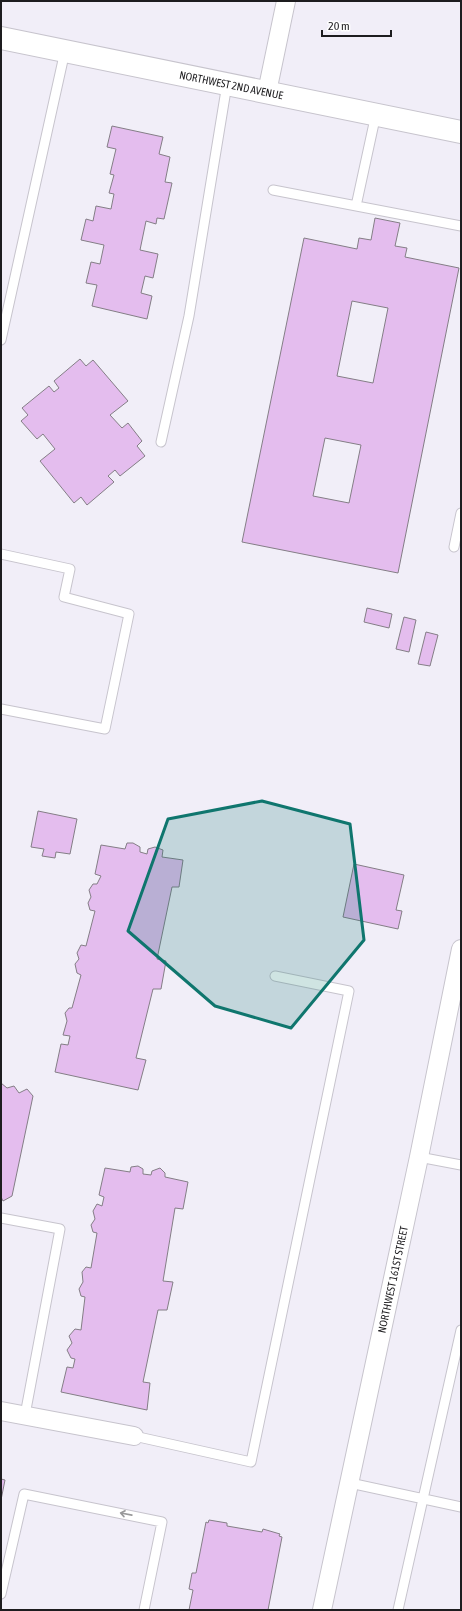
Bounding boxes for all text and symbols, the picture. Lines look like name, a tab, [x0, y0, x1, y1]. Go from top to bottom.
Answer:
scale bar	[322, 12, 391, 38]
text: 20 m	[328, 19, 350, 33]
street label: NORTHWEST 2ND AVENUE	[178, 69, 285, 102]
street label: NORTHWEST 161ST STREET	[375, 1225, 410, 1334]
one-way arrow	[120, 1510, 133, 1518]

